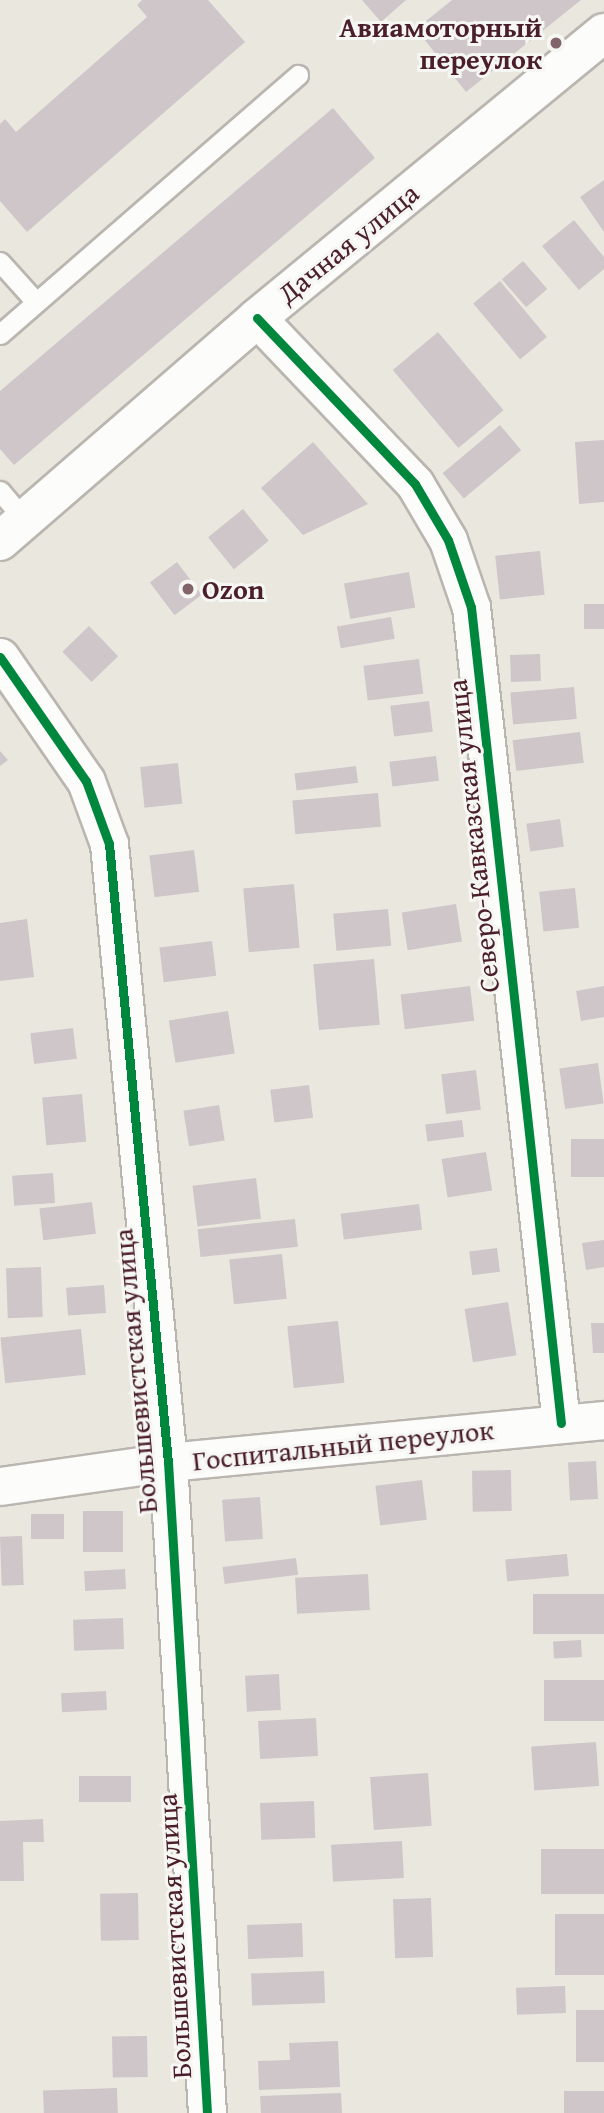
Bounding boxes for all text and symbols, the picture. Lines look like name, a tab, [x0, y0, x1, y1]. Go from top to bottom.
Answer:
place label: Авиамоторный переулок	[339, 10, 542, 76]
marker: Авиамоторный переулок	[548, 35, 564, 51]
street label: Дачная улица	[271, 176, 425, 310]
place label: Ozon	[202, 572, 264, 606]
marker: Ozon	[180, 581, 196, 597]
street label: Северо-Кавказская улица	[440, 678, 506, 994]
street label: Большевистская улица	[106, 1227, 164, 1515]
street label: Госпитальный переулок	[191, 1412, 495, 1478]
street label: Большевистская улица	[150, 1792, 198, 2080]

